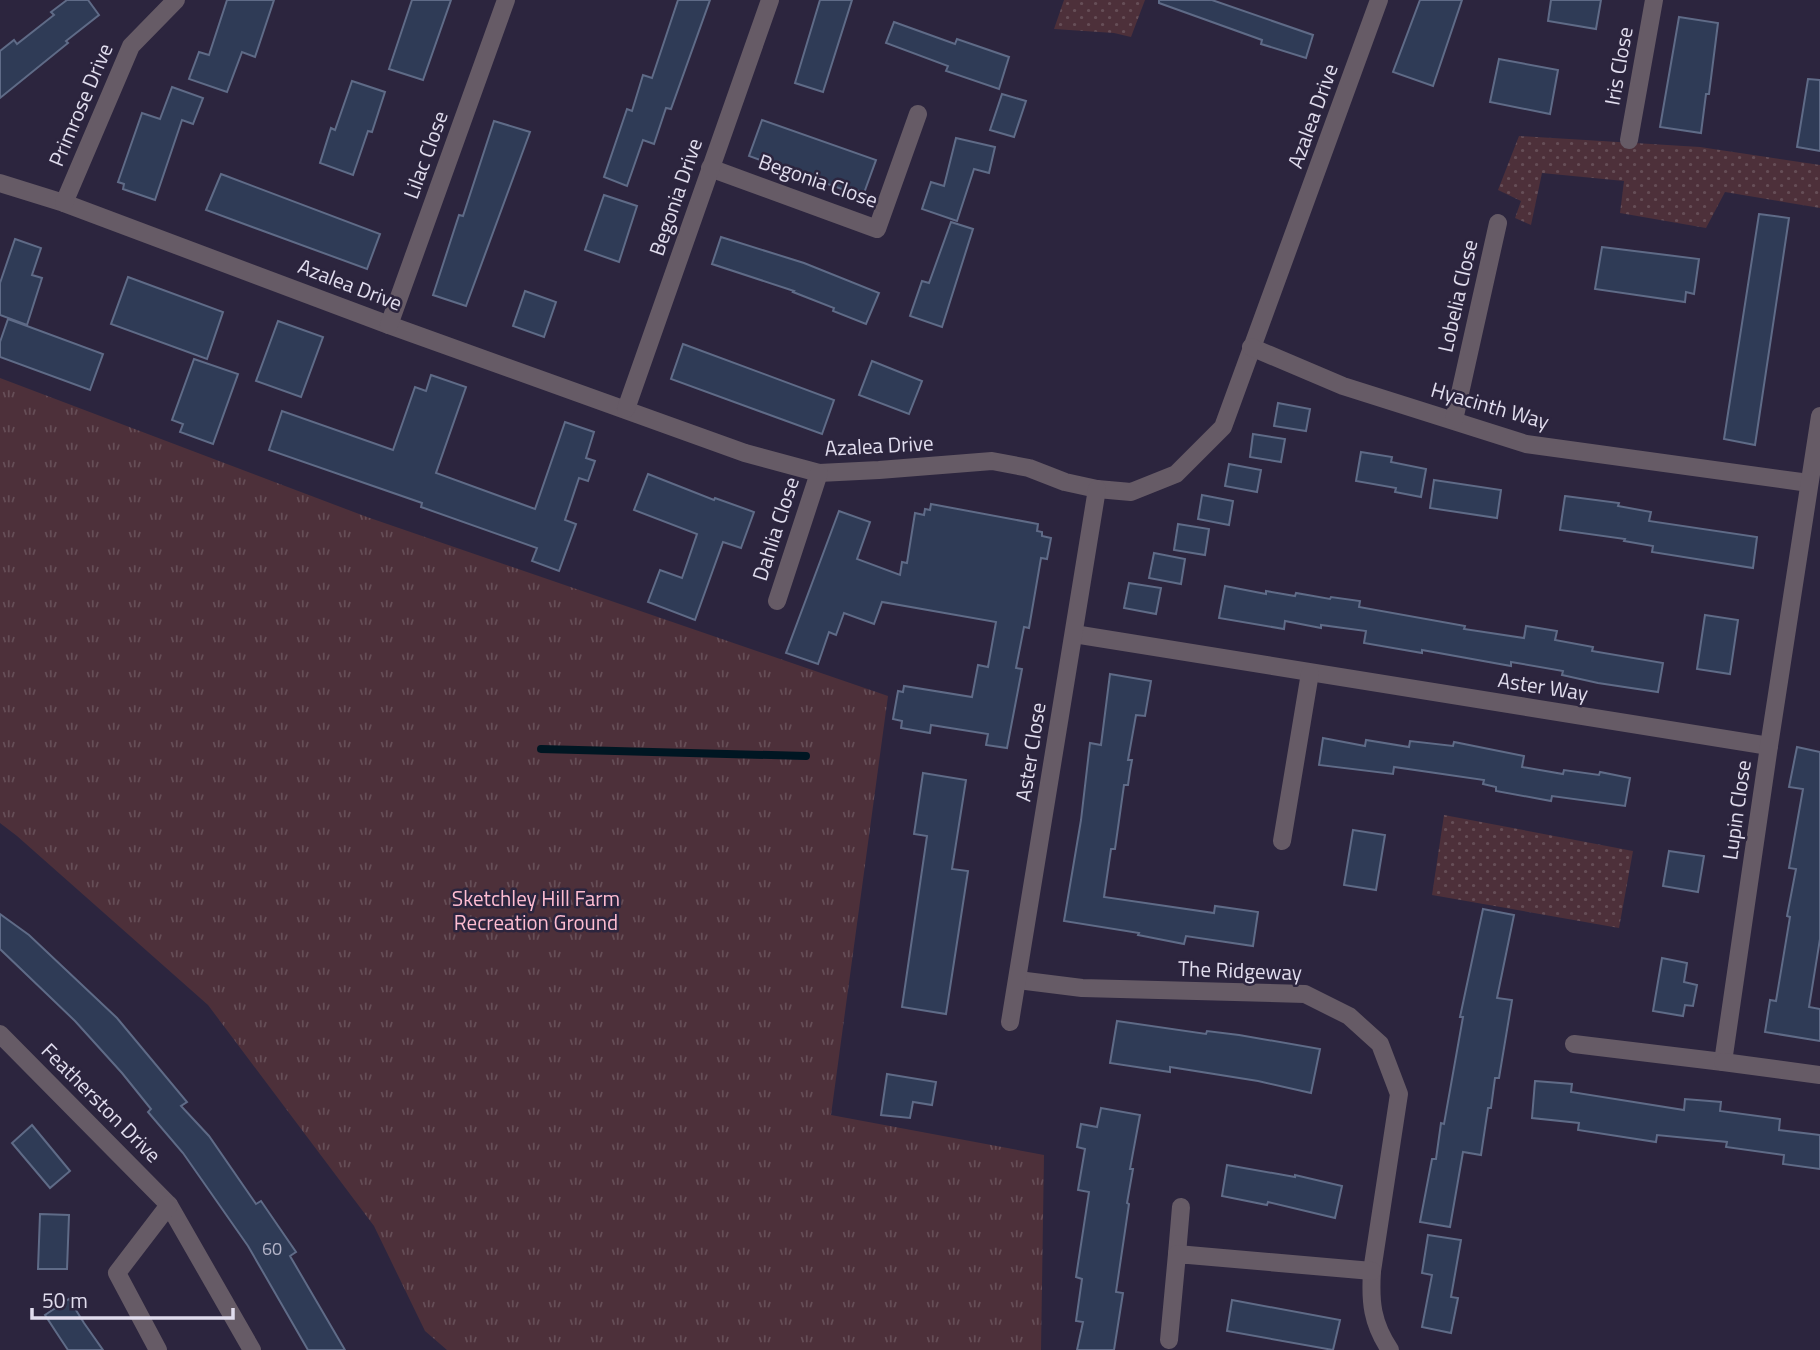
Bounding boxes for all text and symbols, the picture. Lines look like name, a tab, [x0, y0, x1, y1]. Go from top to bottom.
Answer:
street label: Iris Close	[1595, 24, 1641, 108]
street label: Primrose Drive	[40, 38, 120, 171]
street label: Azalea Drive	[1278, 59, 1346, 172]
street label: Lilac Close	[394, 106, 456, 203]
street label: Begonia Drive	[640, 134, 710, 260]
street label: Begonia Close	[754, 145, 882, 215]
street label: Lobelia Close	[1428, 236, 1486, 355]
street label: Azalea Drive	[294, 250, 407, 319]
street label: Hyacinth Way	[1427, 373, 1553, 437]
street label: Azalea Drive	[824, 426, 934, 464]
street label: Dahlia Close	[743, 473, 807, 585]
street label: Aster Way	[1496, 663, 1591, 709]
street label: Aster Close	[1006, 700, 1054, 804]
street label: Lupin Close	[1713, 758, 1759, 862]
park label: Sketchley Hill Farm Recreation Ground	[452, 882, 620, 938]
street label: The Ridgeway	[1178, 952, 1303, 988]
street label: Featherston Drive	[34, 1035, 169, 1170]
house number: 60	[262, 1235, 282, 1262]
scale bar	[32, 1276, 233, 1320]
text: 50 m	[42, 1284, 88, 1316]

